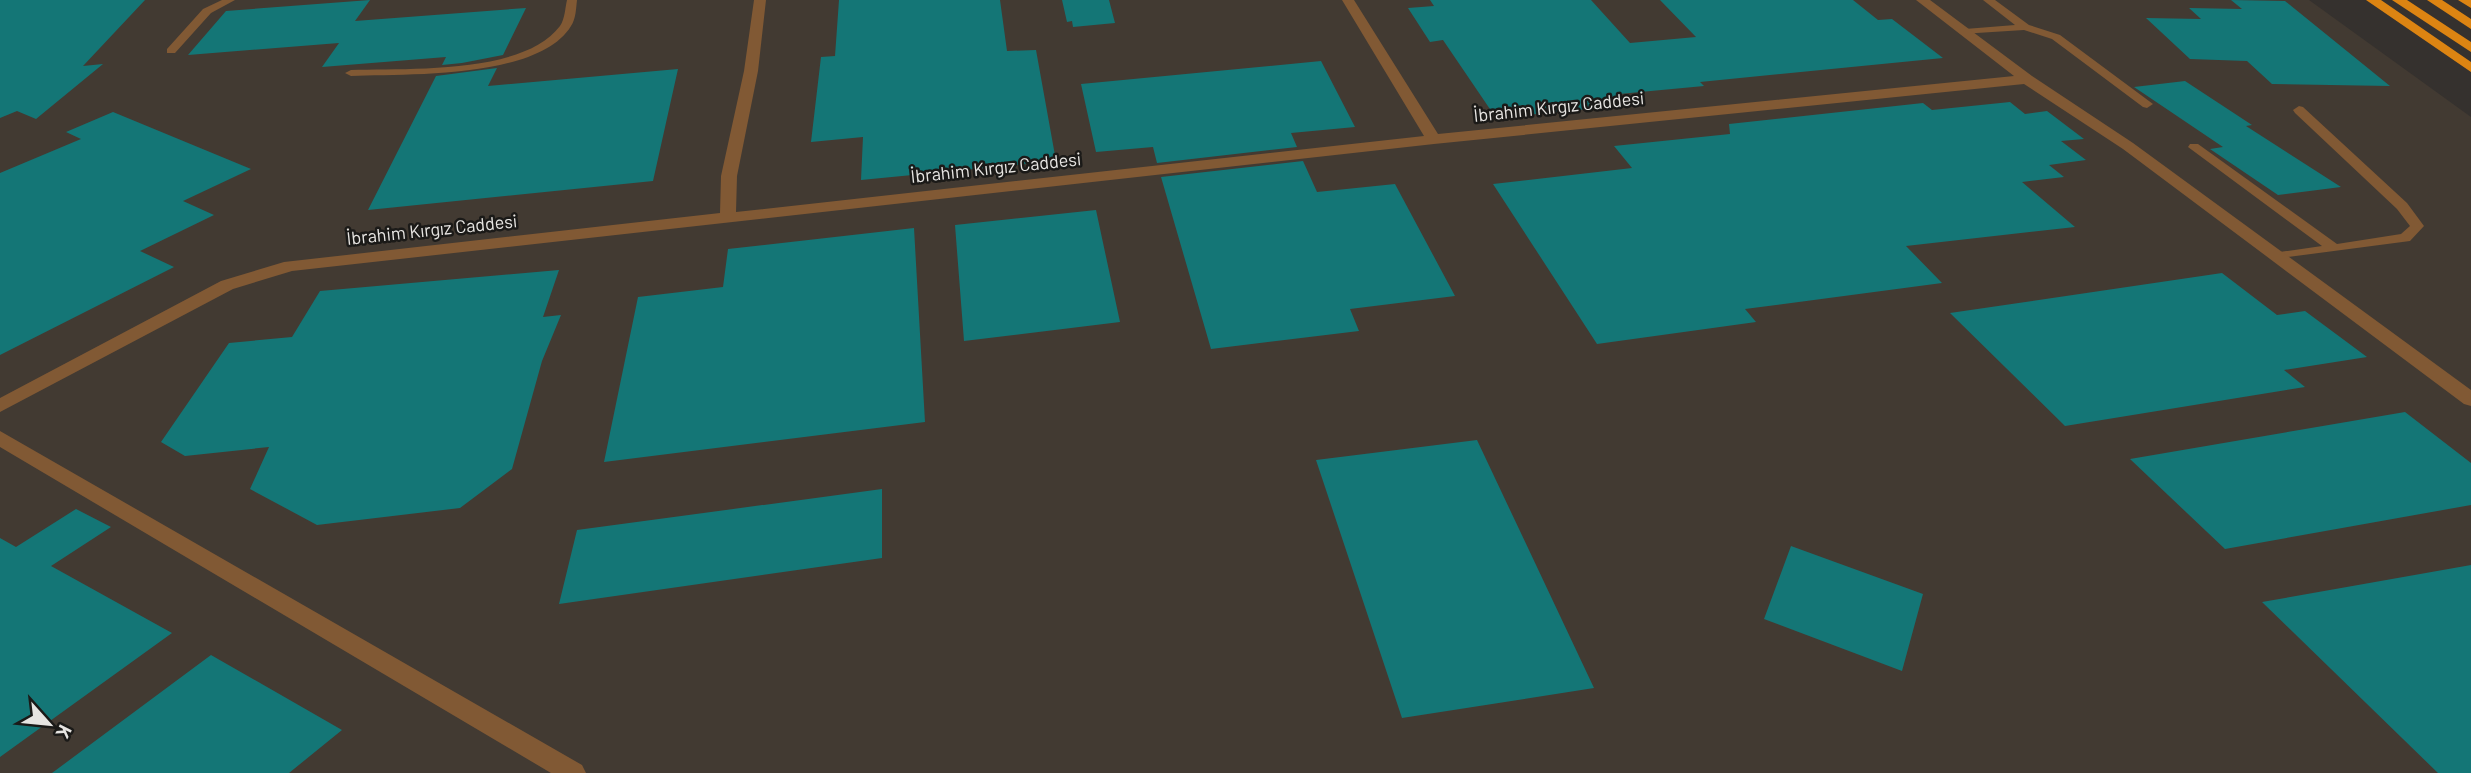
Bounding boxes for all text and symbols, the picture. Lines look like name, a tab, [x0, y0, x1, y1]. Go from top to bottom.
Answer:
street label: İbrahim Kırgız Caddesi	[1472, 86, 1645, 126]
street label: İbrahim Kırgız Caddesi	[909, 147, 1082, 187]
street label: İbrahim Kırgız Caddesi	[345, 209, 518, 249]
north arrow	[14, 689, 84, 759]
text: K	[52, 721, 78, 743]

